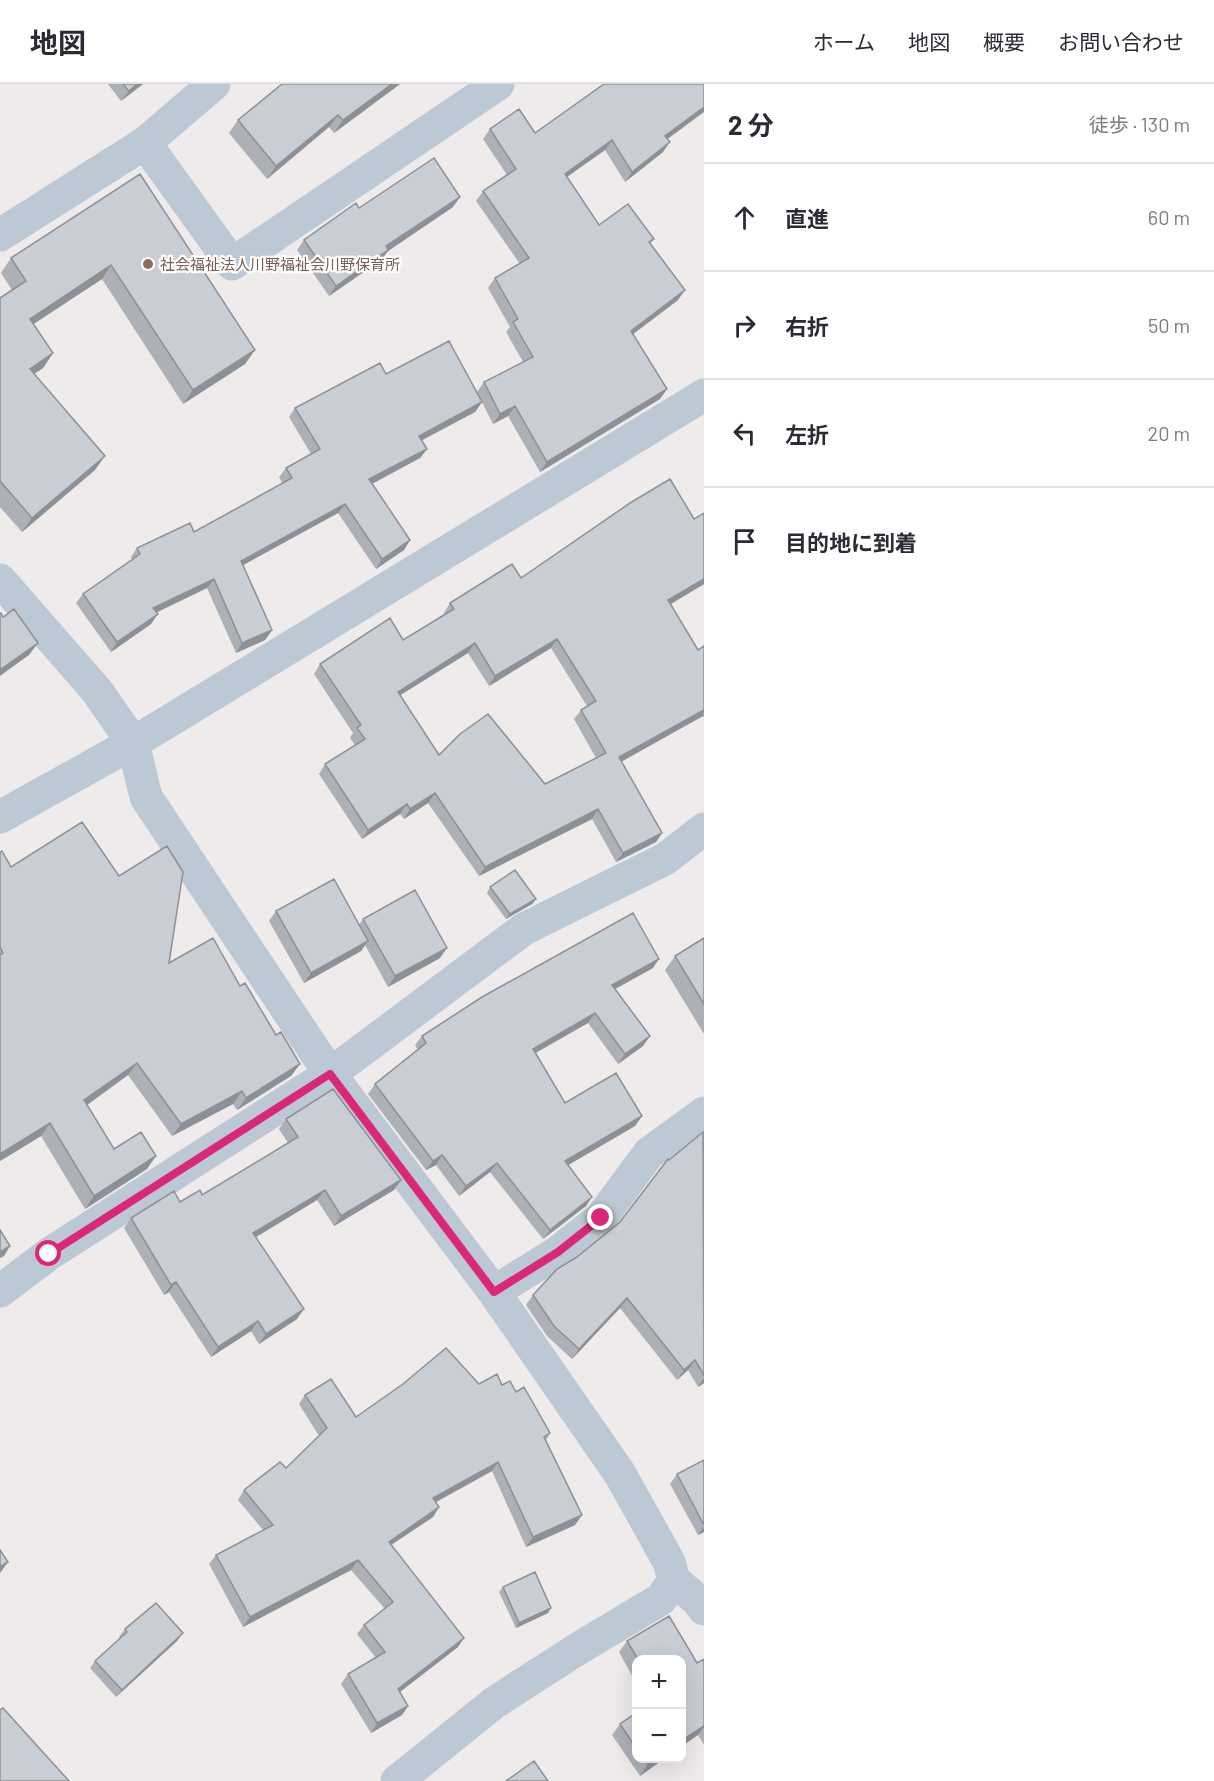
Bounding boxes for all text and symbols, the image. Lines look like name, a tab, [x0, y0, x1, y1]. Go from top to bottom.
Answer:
text: 地図	[30, 25, 86, 59]
text: ホーム	[813, 29, 875, 54]
text: 地図	[908, 29, 950, 54]
text: 概要	[983, 29, 1025, 54]
text: お問い合わせ	[1058, 29, 1184, 54]
text: 2 分	[728, 109, 774, 140]
text: 徒歩 · 130 m	[1089, 112, 1190, 136]
icon: ahead	[728, 201, 761, 234]
text: 直進	[785, 205, 829, 231]
text: 60 m	[1148, 205, 1190, 229]
place label: 社会福祉法人川野福祉会川野保育所	[160, 255, 400, 273]
marker: 社会福祉法人川野福祉会川野保育所	[141, 257, 155, 271]
icon: right	[728, 309, 761, 342]
text: 右折	[785, 313, 829, 339]
text: 50 m	[1148, 313, 1190, 337]
icon: left	[728, 417, 761, 450]
text: 左折	[785, 421, 829, 447]
text: 20 m	[1147, 421, 1190, 445]
icon: arrive	[728, 525, 761, 558]
text: 目的地に到着	[785, 529, 917, 555]
route end	[587, 1204, 613, 1230]
route start	[35, 1240, 61, 1266]
map controls	[632, 1655, 686, 1763]
button: +	[632, 1655, 686, 1709]
button: −	[632, 1709, 686, 1763]

